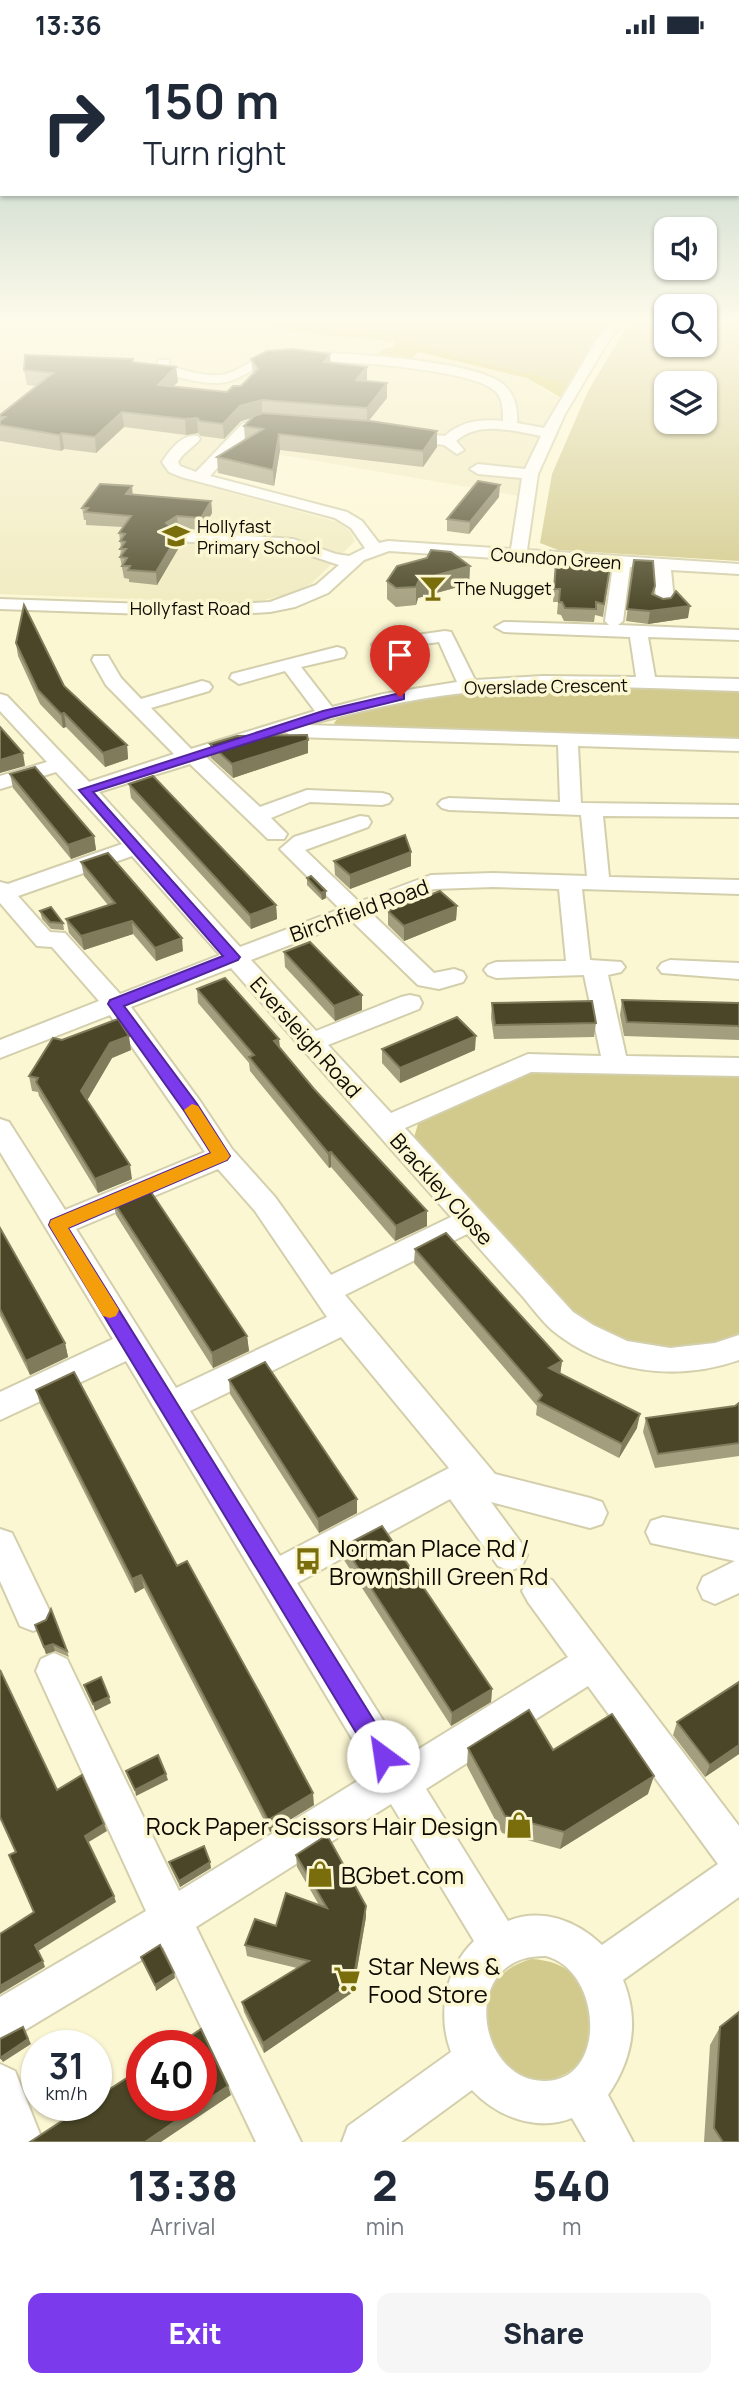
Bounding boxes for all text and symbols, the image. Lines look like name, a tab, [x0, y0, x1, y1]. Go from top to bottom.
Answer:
text: 13:36	[35, 7, 102, 43]
text: 150 m	[143, 67, 279, 134]
icon: right	[28, 77, 119, 168]
text: Turn right	[143, 131, 286, 175]
map controls	[654, 217, 717, 434]
button: sound	[654, 217, 717, 280]
button: search	[654, 294, 717, 357]
button: layers	[654, 371, 717, 434]
place label: Hollyfast Primary School	[197, 514, 321, 559]
school or university icon: Hollyfast Primary School	[161, 521, 191, 551]
street label: Coundon Green	[490, 541, 622, 575]
bar icon: The Nugget	[418, 573, 448, 603]
place label: The Nugget	[454, 576, 552, 600]
street label: Hollyfast Road	[130, 596, 250, 620]
pin	[370, 625, 430, 697]
icon: arrive	[381, 636, 419, 674]
street label: Overslade Crescent	[464, 673, 628, 699]
street label: Birchfield Road	[286, 872, 432, 948]
street label: Eversleigh Road	[244, 971, 368, 1103]
street label: Brackley Close	[384, 1127, 500, 1251]
place label: Norman Place Rd / Brownshill Green Rd	[329, 1531, 548, 1592]
bus stop icon: Norman Place Rd / Brownshill Green Rd	[293, 1546, 323, 1576]
position arrow	[346, 1719, 420, 1793]
place label: Rock Paper Scissors Hair Design	[146, 1809, 498, 1842]
shop icon: Rock Paper Scissors Hair Design	[504, 1810, 534, 1840]
place label: BGbet.com	[341, 1858, 464, 1891]
shop icon: BGbet.com	[305, 1859, 335, 1889]
place label: Star News & Food Store	[368, 1949, 501, 2010]
supermarket icon: Star News & Food Store	[332, 1964, 362, 1994]
speed limit sign: 40	[126, 2030, 217, 2121]
text: 31	[49, 2042, 84, 2090]
text: km/h	[46, 2081, 87, 2105]
text: 13:38	[128, 2156, 238, 2214]
text: 2	[372, 2156, 398, 2214]
text: 540	[532, 2156, 611, 2214]
text: Arrival	[150, 2210, 216, 2242]
text: min	[366, 2210, 404, 2242]
text: m	[562, 2210, 581, 2242]
button: Exit	[28, 2293, 363, 2373]
button: Share	[377, 2293, 711, 2373]

